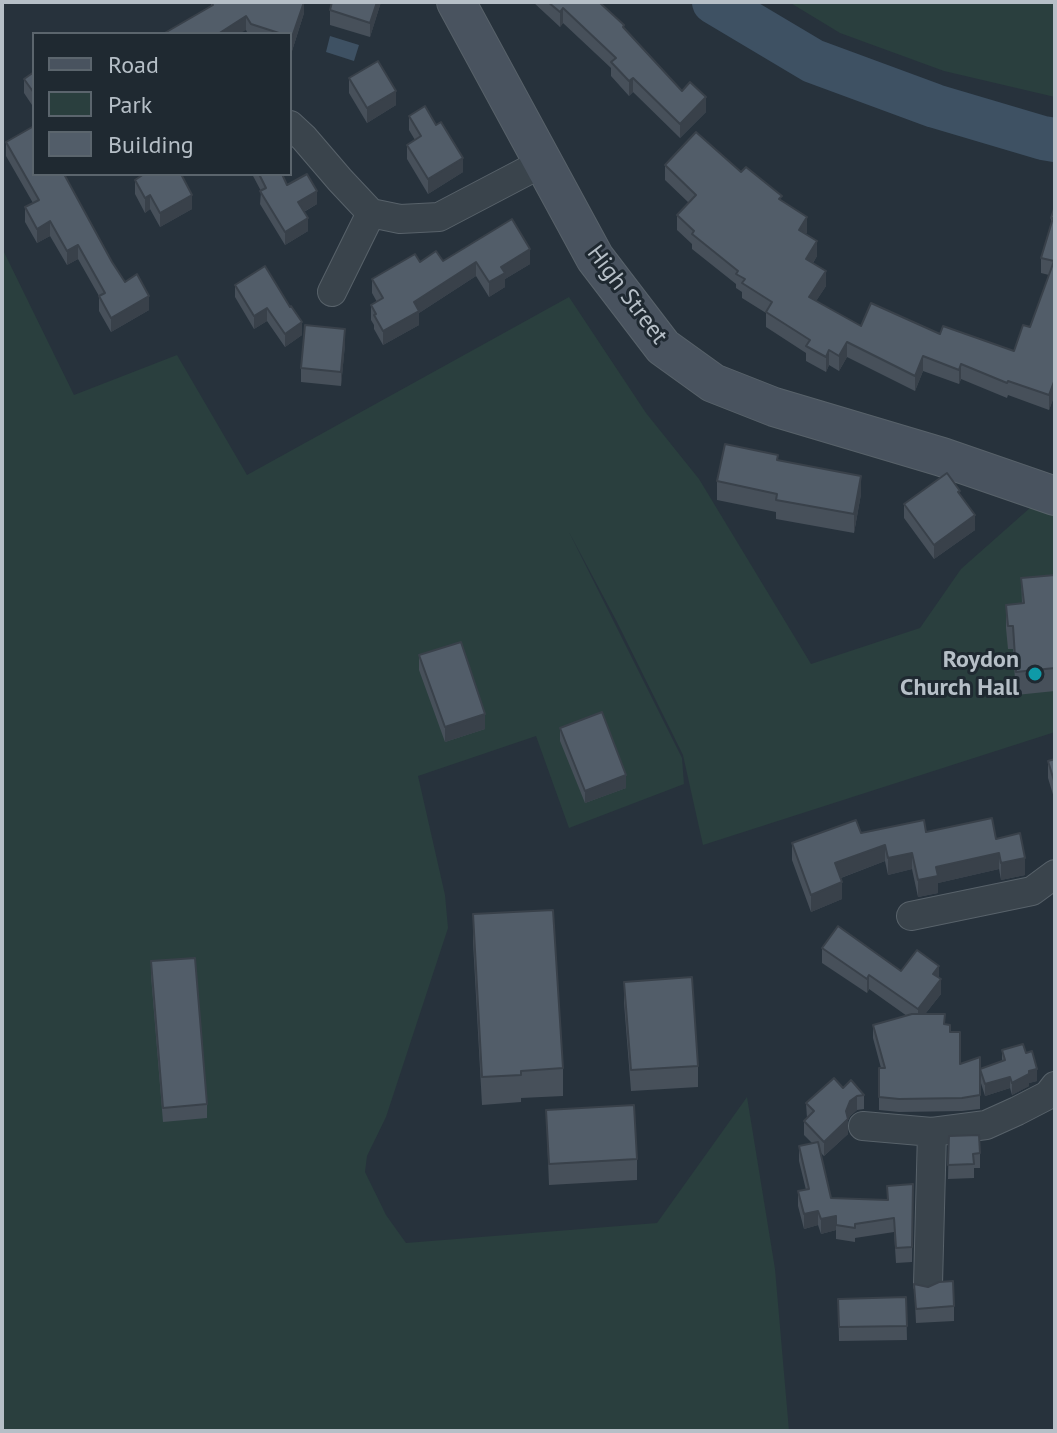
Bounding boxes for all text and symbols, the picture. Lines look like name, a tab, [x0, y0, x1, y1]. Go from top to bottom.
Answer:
legend	[32, 32, 292, 176]
text: Road	[108, 49, 159, 80]
text: Park	[108, 89, 152, 120]
text: Building	[108, 129, 194, 160]
street label: High Street	[581, 240, 673, 350]
place label: Roydon Church Hall	[900, 646, 1019, 702]
marker: Roydon Church Hall	[1026, 665, 1044, 683]

